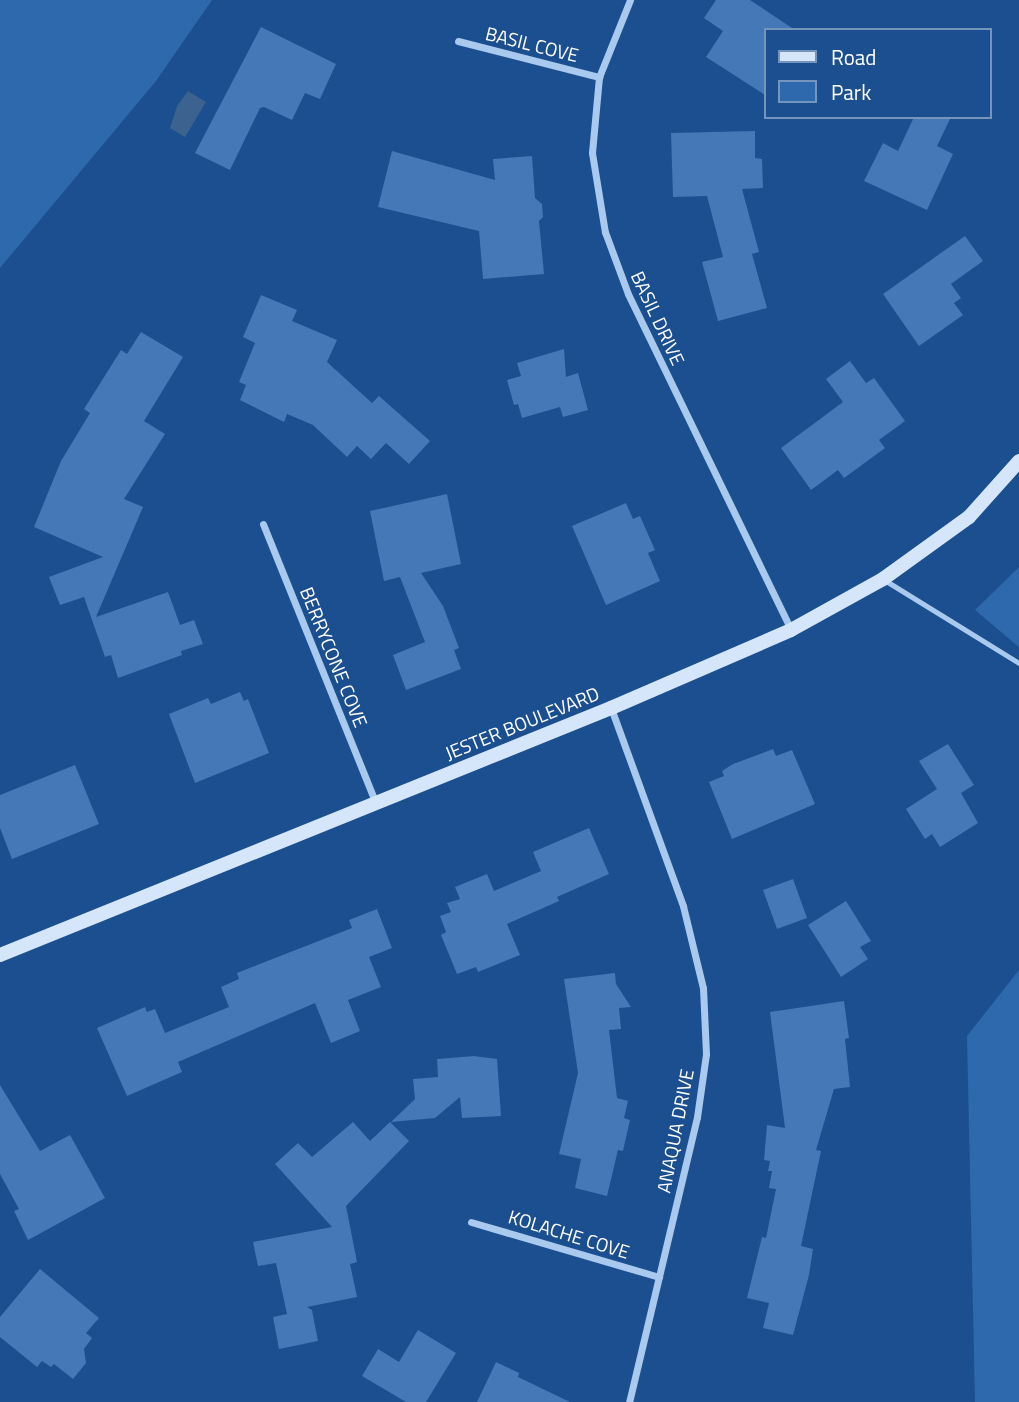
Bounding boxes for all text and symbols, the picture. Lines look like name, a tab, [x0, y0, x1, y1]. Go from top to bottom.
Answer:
street label: BASIL COVE	[483, 21, 581, 67]
legend	[764, 28, 991, 119]
text: Road	[831, 41, 876, 73]
text: Park	[831, 76, 871, 108]
street label: BASIL DRIVE	[626, 267, 690, 369]
street label: BERRYCONE COVE	[295, 584, 373, 730]
street label: JESTER BOULEVARD	[441, 682, 603, 764]
street label: ANAQUA DRIVE	[652, 1067, 698, 1195]
street label: KOLACHE COVE	[506, 1205, 632, 1263]

